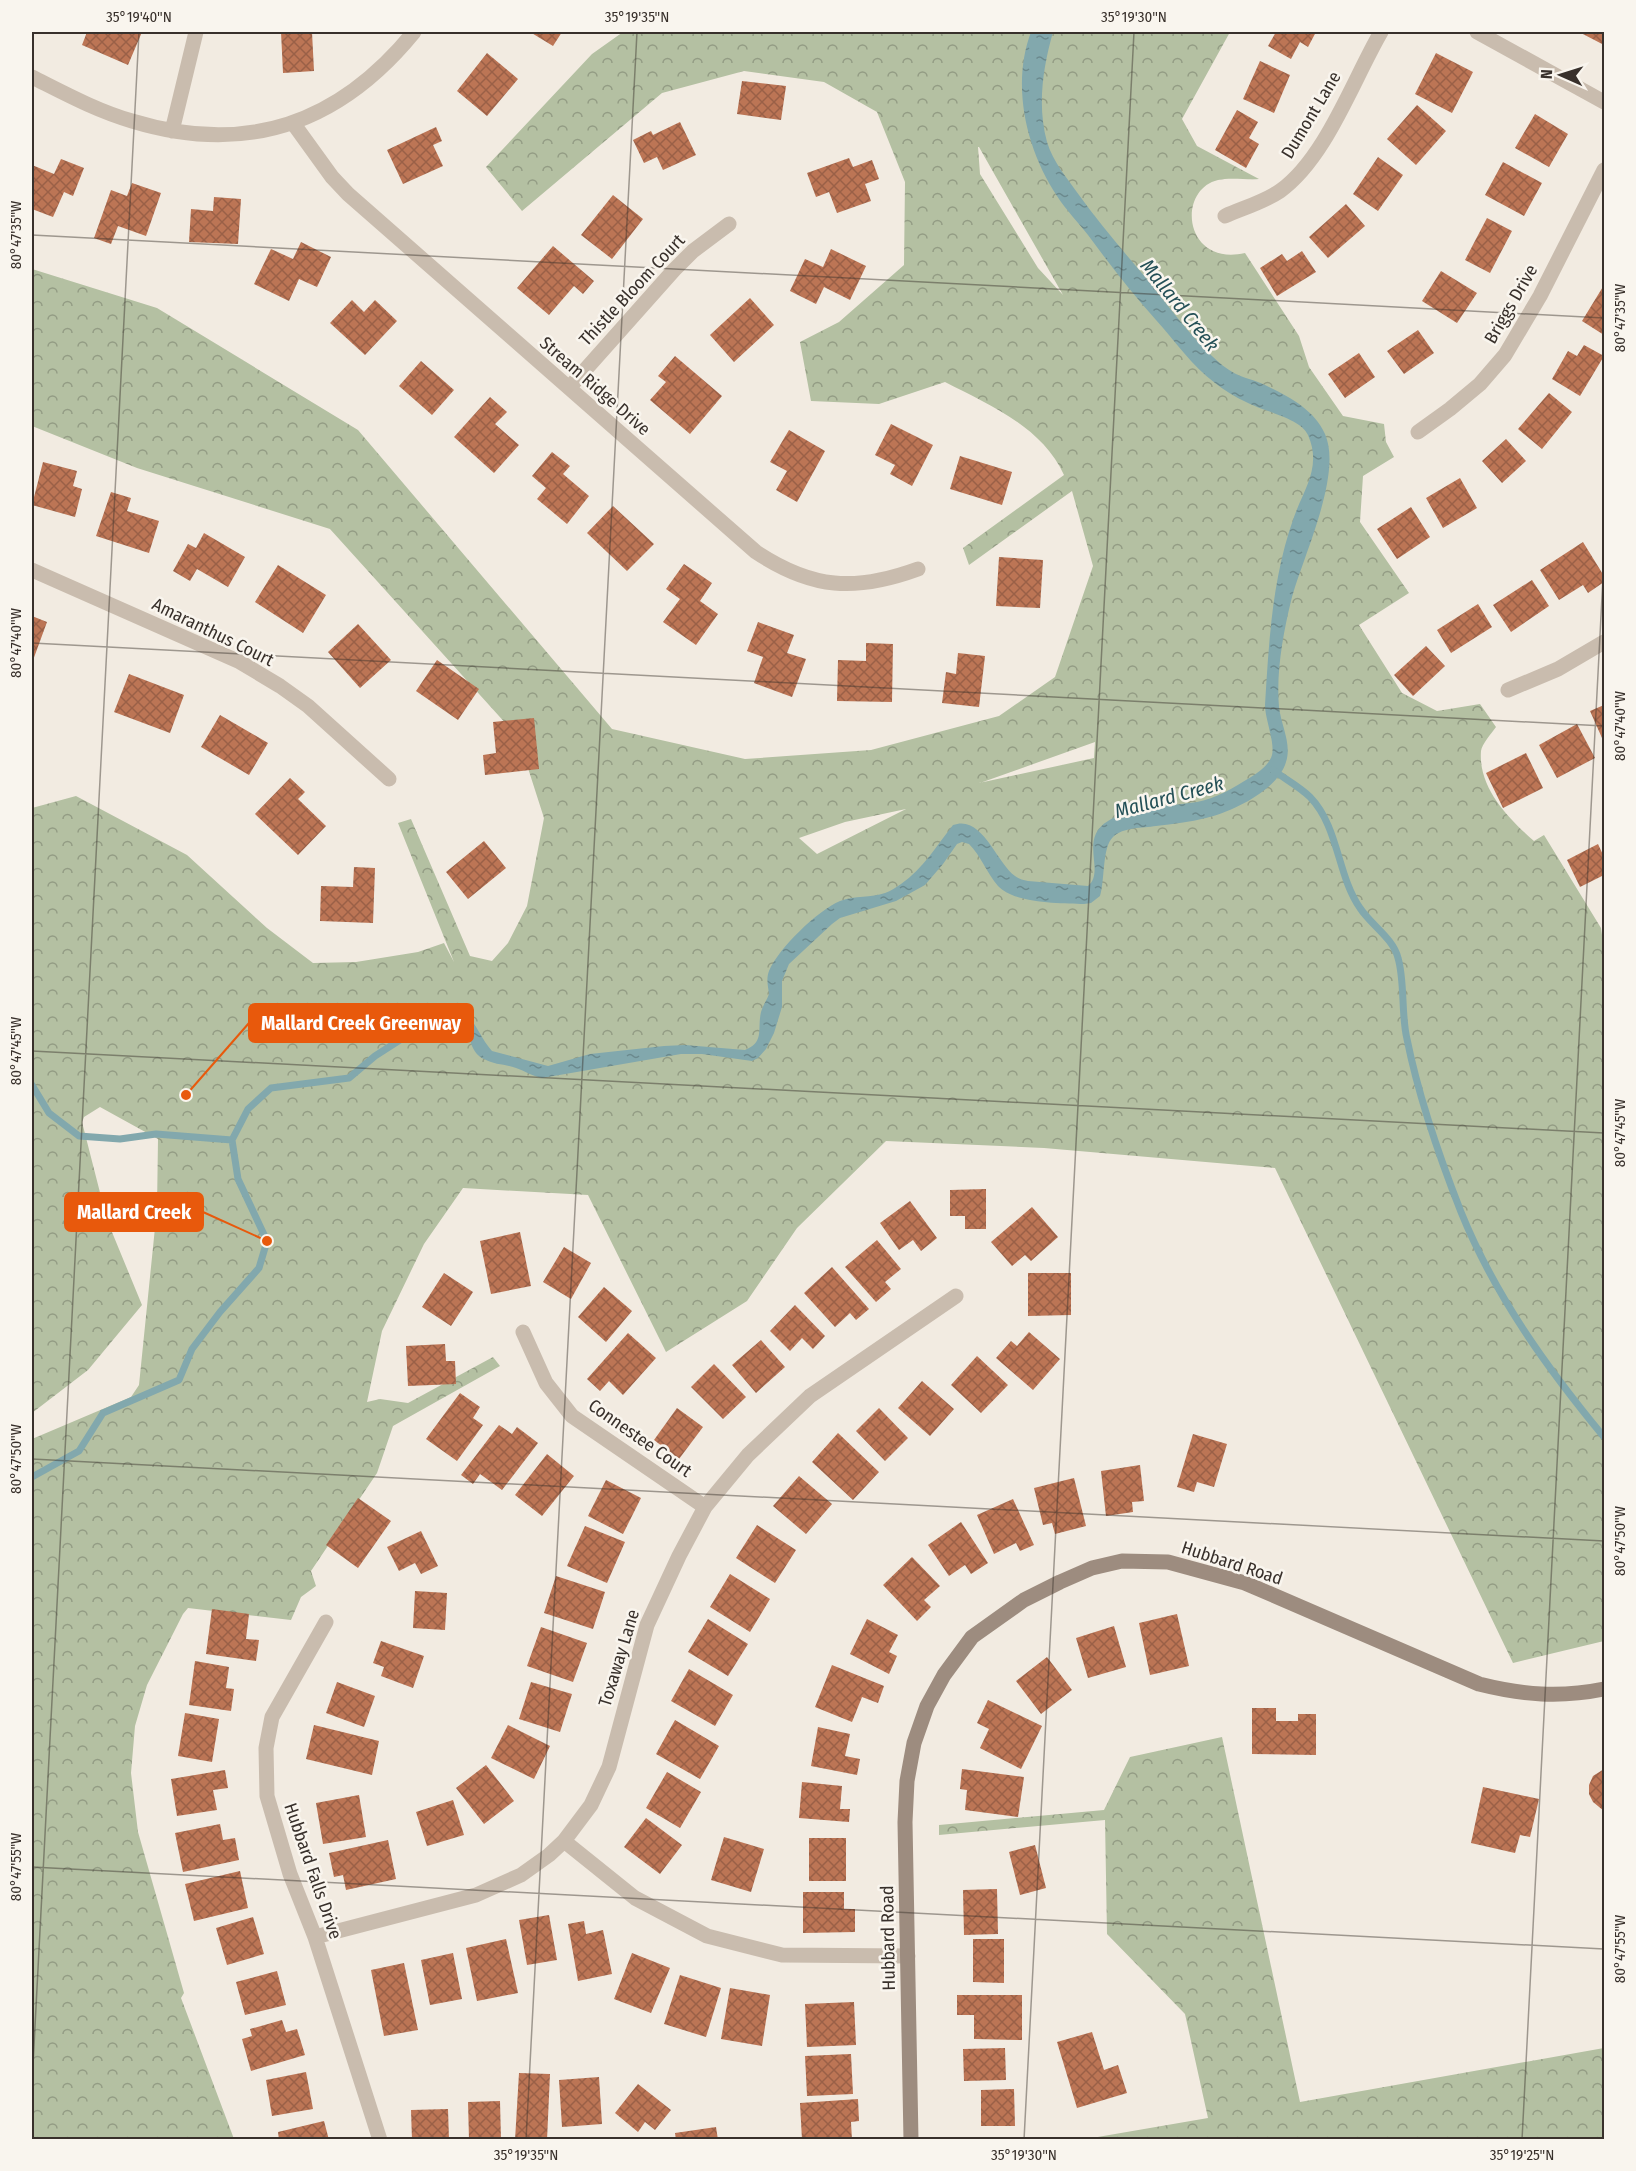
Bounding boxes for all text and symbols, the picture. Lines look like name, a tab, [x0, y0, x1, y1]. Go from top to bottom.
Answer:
text: 35°19'40"N	[106, 8, 172, 26]
text: 35°19'35"N	[605, 8, 669, 26]
text: 35°19'30"N	[1101, 8, 1167, 26]
north arrow	[1531, 45, 1591, 105]
street label: Dumont Lane	[1276, 67, 1346, 163]
text: N	[1537, 69, 1556, 80]
text: 80°47'35"W	[7, 201, 25, 269]
street label: Thistle Bloom Court	[575, 229, 690, 350]
water label: Mallard Creek	[1135, 254, 1225, 356]
street label: Briggs Drive	[1480, 261, 1542, 347]
text: 80°47'35"W	[1611, 284, 1629, 352]
street label: Stream Ridge Drive	[535, 332, 655, 440]
street label: Amaranthus Court	[149, 593, 278, 671]
text: 80°47'40"W	[7, 608, 25, 678]
text: 80°47'40"W	[1611, 691, 1629, 761]
water label: Mallard Creek	[1112, 771, 1226, 823]
callout: Mallard Creek Greenway	[249, 1004, 473, 1042]
text: Mallard Creek Greenway	[261, 1011, 462, 1035]
text: 80°47'45"W	[7, 1017, 25, 1085]
text: 80°47'45"W	[1611, 1099, 1629, 1167]
callout: Mallard Creek	[65, 1193, 203, 1231]
text: Mallard Creek	[77, 1200, 192, 1224]
street label: Connestee Court	[584, 1394, 696, 1482]
text: 80°47'50"W	[7, 1424, 25, 1494]
text: 80°47'50"W	[1611, 1506, 1629, 1576]
street label: Hubbard Road	[1179, 1536, 1285, 1590]
street label: Toxaway Lane	[594, 1607, 644, 1709]
street label: Hubbard Falls Drive	[279, 1800, 347, 1942]
text: 80°47'55"W	[7, 1833, 25, 1901]
street label: Hubbard Road	[876, 1885, 900, 1991]
text: 80°47'55"W	[1611, 1915, 1629, 1983]
text: 35°19'35"N	[494, 2146, 558, 2164]
text: 35°19'30"N	[991, 2146, 1057, 2164]
text: 35°19'25"N	[1490, 2146, 1554, 2164]

